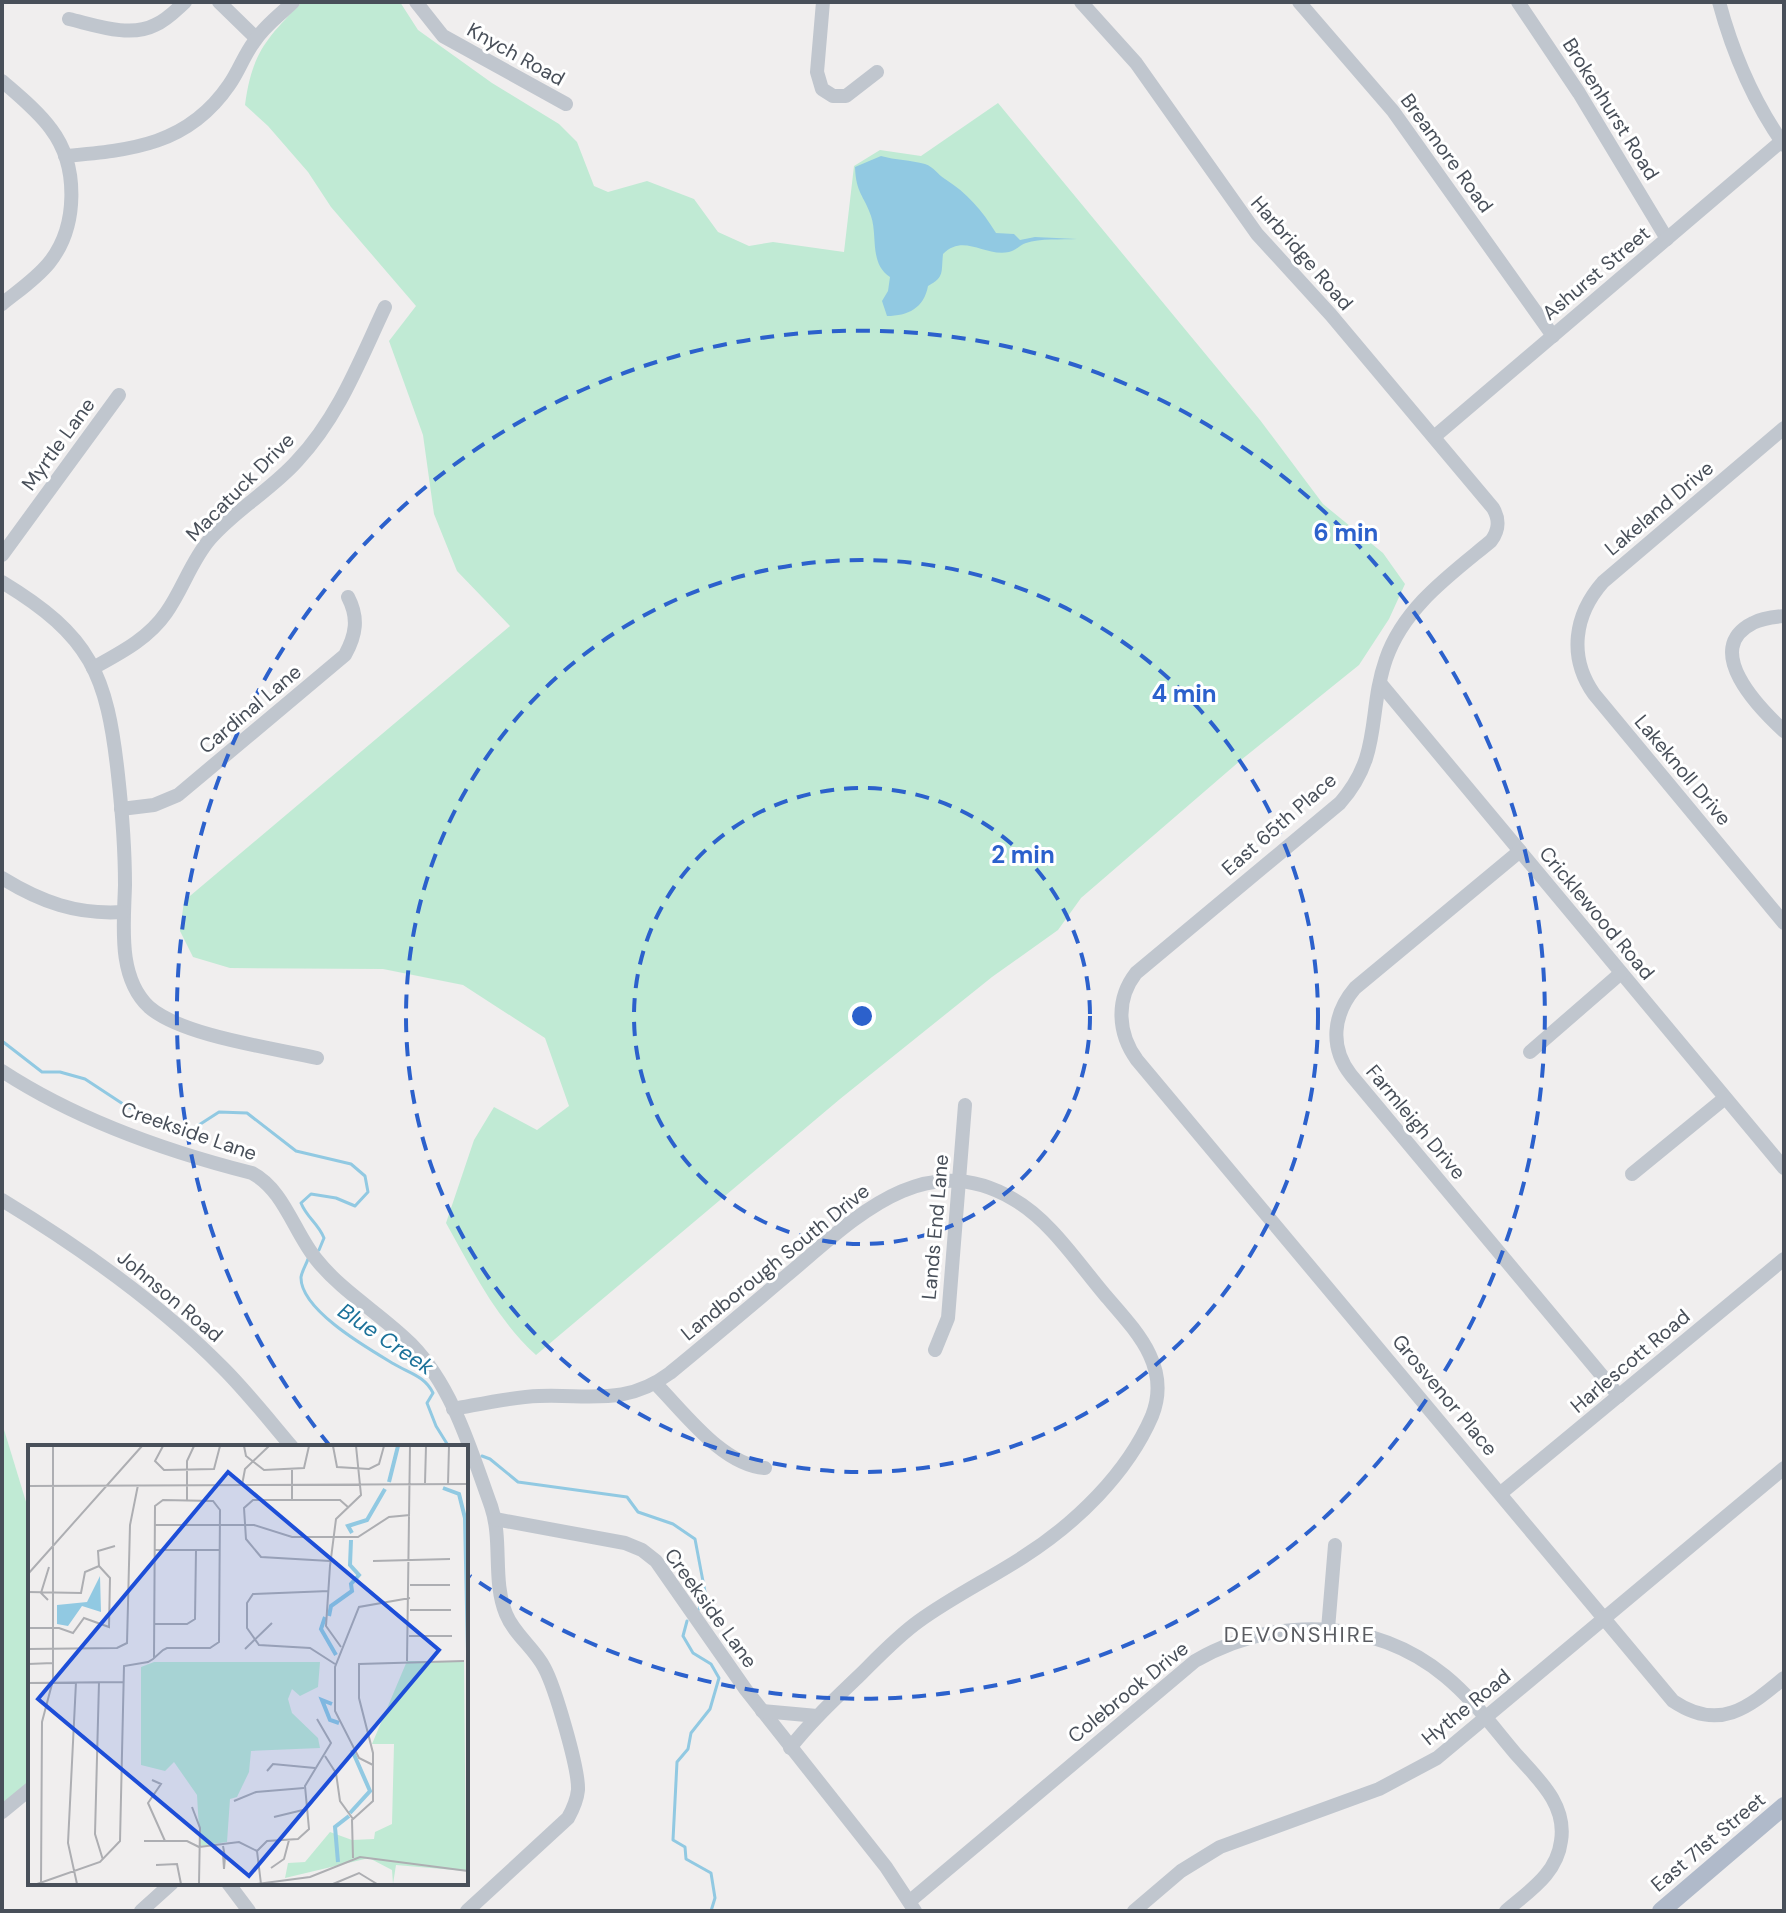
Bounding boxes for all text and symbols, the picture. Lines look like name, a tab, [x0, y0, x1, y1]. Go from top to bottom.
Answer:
street label: Knych Road	[463, 16, 569, 92]
street label: Brokenhurst Road	[1557, 33, 1665, 185]
street label: Breamore Road	[1395, 88, 1499, 218]
street label: Harbridge Road	[1245, 190, 1359, 316]
street label: Ashurst Street	[1537, 220, 1655, 326]
street label: Myrtle Lane	[16, 392, 100, 496]
street label: Macatuck Drive	[180, 427, 300, 547]
street label: Lakeland Drive	[1599, 455, 1719, 561]
text: 6 min	[1314, 517, 1378, 548]
street label: Cardinal Lane	[193, 659, 307, 759]
text: 4 min	[1151, 678, 1217, 709]
street label: Lakeknoll Drive	[1629, 709, 1737, 831]
street label: East 65th Place	[1216, 767, 1342, 881]
text: 2 min	[991, 839, 1055, 870]
street label: Cricklewood Road	[1534, 841, 1660, 985]
centre of rings	[848, 1002, 876, 1030]
street label: Farmleigh Drive	[1360, 1059, 1472, 1185]
street label: Creekside Lane	[118, 1096, 260, 1166]
street label: Lands End Lane	[916, 1153, 954, 1301]
street label: Landborough South Drive	[675, 1178, 875, 1346]
street label: Johnson Road	[112, 1244, 228, 1348]
water label: Blue Creek	[332, 1296, 440, 1382]
street label: Harlescott Road	[1565, 1303, 1695, 1419]
street label: Grosvenor Place	[1387, 1329, 1503, 1461]
inset map	[28, 1445, 468, 1885]
street label: Creekside Lane	[659, 1543, 763, 1673]
district label: DEVONSHIRE	[1224, 1620, 1376, 1649]
street label: Colebrook Drive	[1062, 1635, 1194, 1749]
street label: Hythe Road	[1416, 1663, 1516, 1751]
street label: East 71st Street	[1645, 1787, 1771, 1897]

